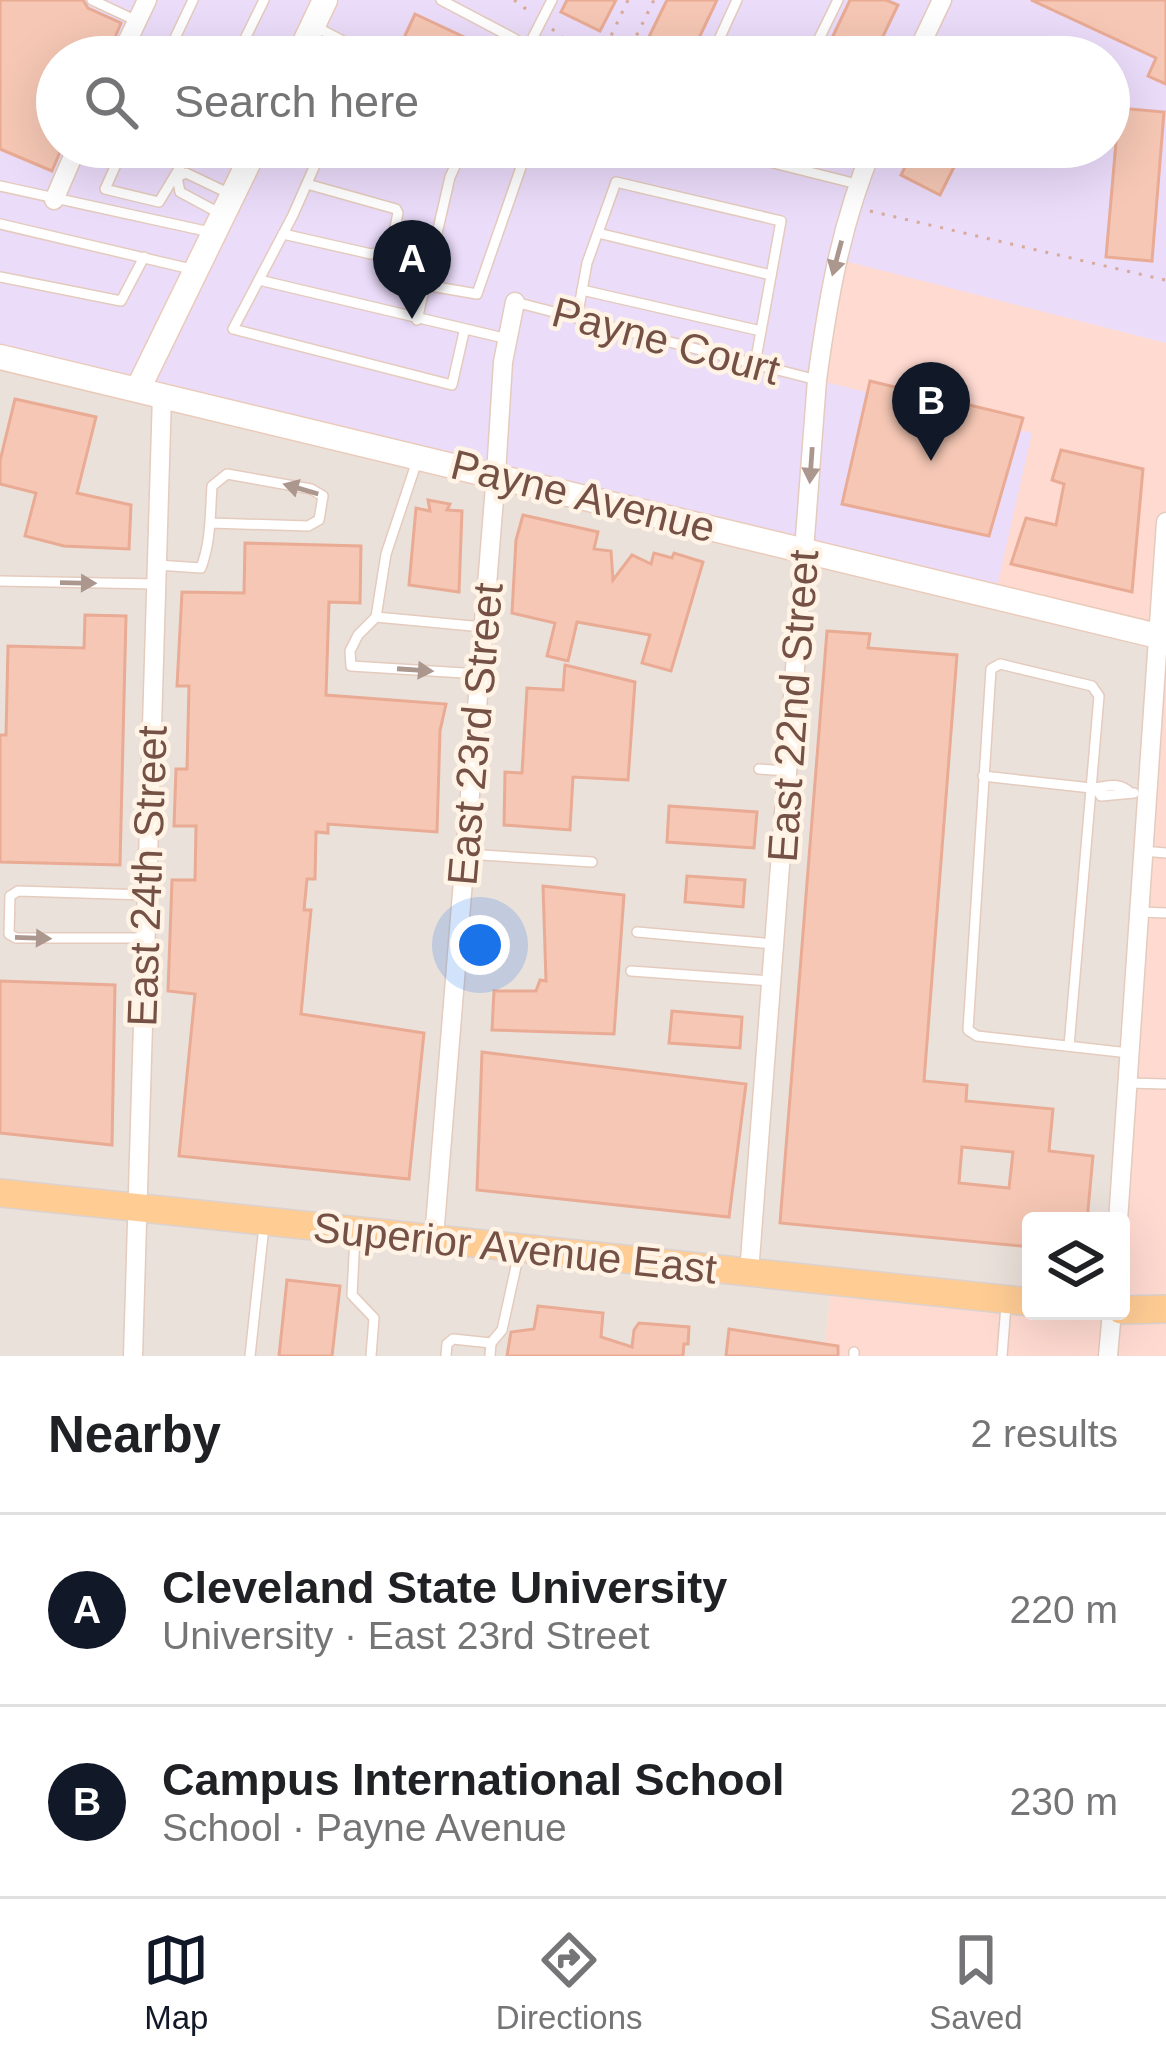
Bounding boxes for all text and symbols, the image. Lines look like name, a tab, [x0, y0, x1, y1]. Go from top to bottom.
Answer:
search box	[36, 36, 1130, 168]
icon: search	[78, 69, 144, 135]
text: Search here	[174, 76, 419, 127]
pin: A	[373, 220, 451, 319]
one-way arrow	[826, 240, 845, 277]
street label: Payne Court	[547, 288, 785, 394]
pin: B	[892, 362, 970, 461]
street label: Payne Avenue	[446, 441, 720, 551]
one-way arrow	[801, 447, 820, 484]
one-way arrow	[282, 479, 319, 497]
street label: East 22nd Street	[759, 548, 827, 864]
one-way arrow	[60, 573, 98, 592]
street label: East 23rd Street	[438, 580, 512, 887]
one-way arrow	[397, 661, 434, 680]
street label: East 24th Street	[118, 724, 176, 1027]
your location	[450, 915, 510, 975]
one-way arrow	[15, 929, 53, 948]
street label: Superior Avenue East	[311, 1203, 719, 1293]
map controls	[1022, 1212, 1130, 1320]
button: layers	[1022, 1212, 1130, 1320]
text: Nearby	[48, 1406, 221, 1463]
text: 2 results	[971, 1412, 1118, 1455]
text: Cleveland State University	[162, 1562, 727, 1613]
text: A	[73, 1588, 101, 1631]
text: 220 m	[1010, 1588, 1118, 1631]
text: University · East 23rd Street	[162, 1614, 650, 1657]
text: Campus International School	[162, 1754, 785, 1805]
text: B	[73, 1780, 101, 1823]
text: 230 m	[1010, 1780, 1118, 1823]
text: School · Payne Avenue	[162, 1806, 567, 1849]
tab: Map	[143, 1927, 209, 2037]
tab: Directions	[496, 1927, 643, 2037]
tab: Saved	[929, 1927, 1023, 2037]

